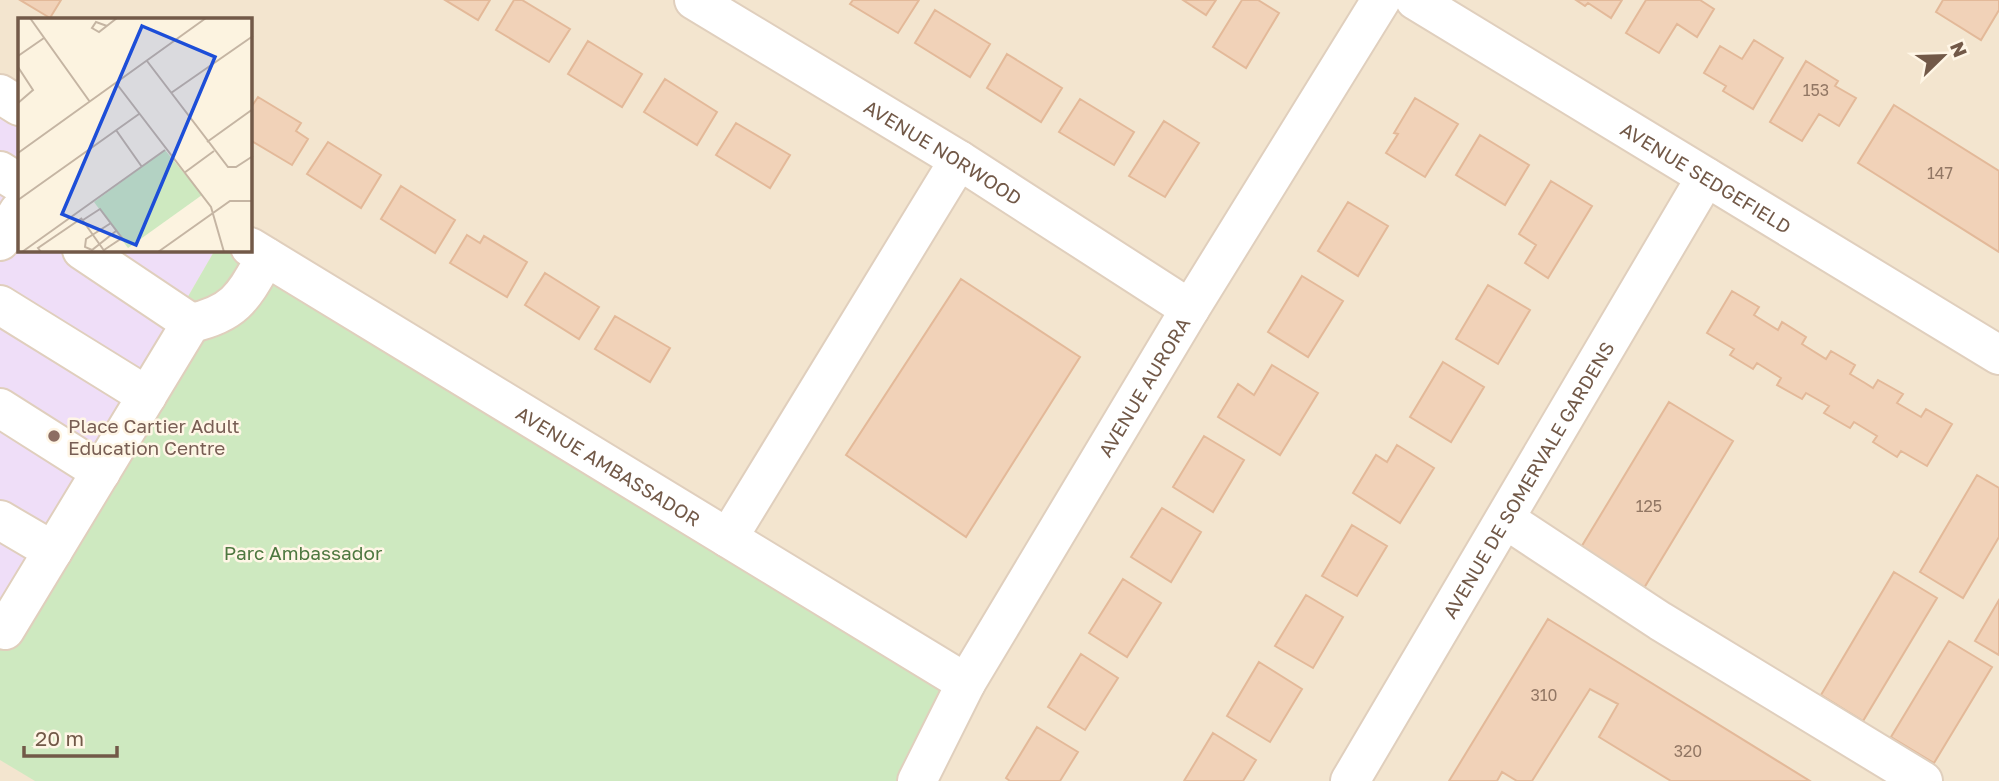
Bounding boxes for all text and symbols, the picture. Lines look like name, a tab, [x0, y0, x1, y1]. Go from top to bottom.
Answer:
inset map	[18, 18, 252, 252]
north arrow	[1908, 21, 1978, 91]
text: N	[1946, 38, 1973, 60]
house number: 153	[1803, 80, 1829, 100]
street label: AVENUE NORWOOD	[861, 94, 1027, 209]
street label: AVENUE SEDGEFIELD	[1617, 117, 1796, 238]
house number: 147	[1927, 163, 1953, 183]
street label: AVENUE AURORA	[1093, 312, 1194, 461]
street label: AVENUE DE SOMERVALE GARDENS	[1437, 337, 1618, 622]
street label: AVENUE AMBASSADOR	[513, 401, 705, 530]
place label: Place Cartier Adult Education Centre	[68, 414, 240, 459]
marker: Place Cartier Adult Education Centre	[46, 428, 62, 444]
house number: 125	[1636, 496, 1662, 516]
park label: Parc Ambassador	[224, 541, 383, 564]
house number: 310	[1530, 685, 1558, 705]
scale bar	[24, 714, 117, 758]
text: 20 m	[35, 725, 84, 751]
house number: 320	[1674, 741, 1702, 761]

